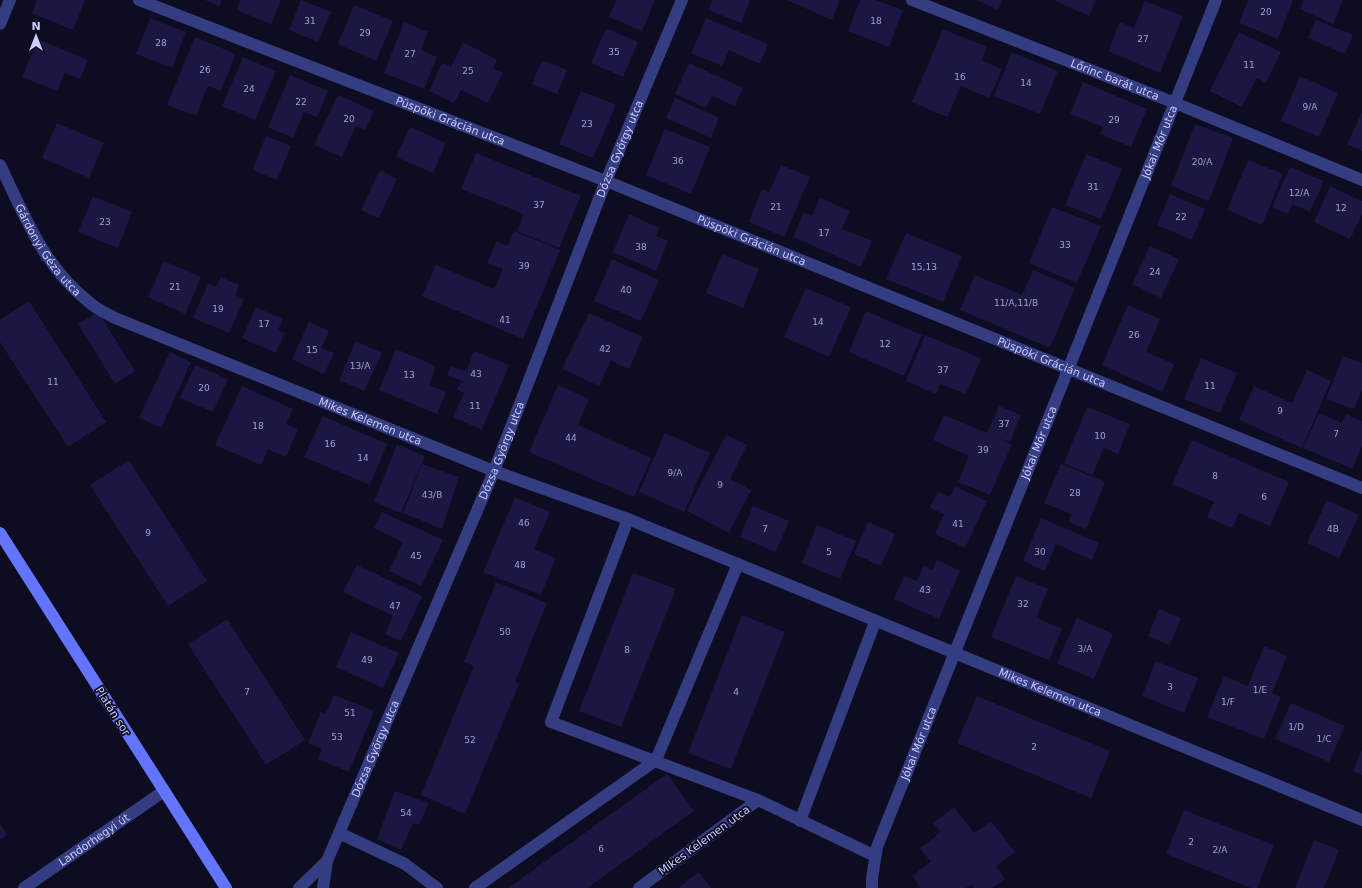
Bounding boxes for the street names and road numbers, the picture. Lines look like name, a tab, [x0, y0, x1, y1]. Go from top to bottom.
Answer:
street label: Lőrinc barát utca	[1069, 57, 1161, 103]
street label: Püspöki Grácián utca	[394, 94, 507, 148]
street label: Dózsa György utca	[594, 98, 646, 200]
street label: Jókai Mór utca	[1139, 103, 1180, 181]
street label: Gárdonyi Géza utca	[12, 202, 83, 299]
street label: Püspöki Grácián utca	[695, 213, 808, 268]
street label: Püspöki Grácián utca	[995, 335, 1108, 390]
street label: Mikes Kelemen utca	[317, 395, 424, 448]
street label: Dózsa György utca	[477, 400, 527, 502]
street label: Jókai Mór utca	[1018, 404, 1060, 482]
street label: Mikes Kelemen utca	[997, 666, 1103, 719]
street label: Platán sor	[93, 685, 133, 738]
street label: Dózsa György utca	[349, 698, 402, 799]
street label: Jókai Mór utca	[898, 705, 939, 783]
street label: Mikes Kelemen utca	[656, 803, 753, 878]
street label: Landorhegyi út	[56, 811, 133, 869]

